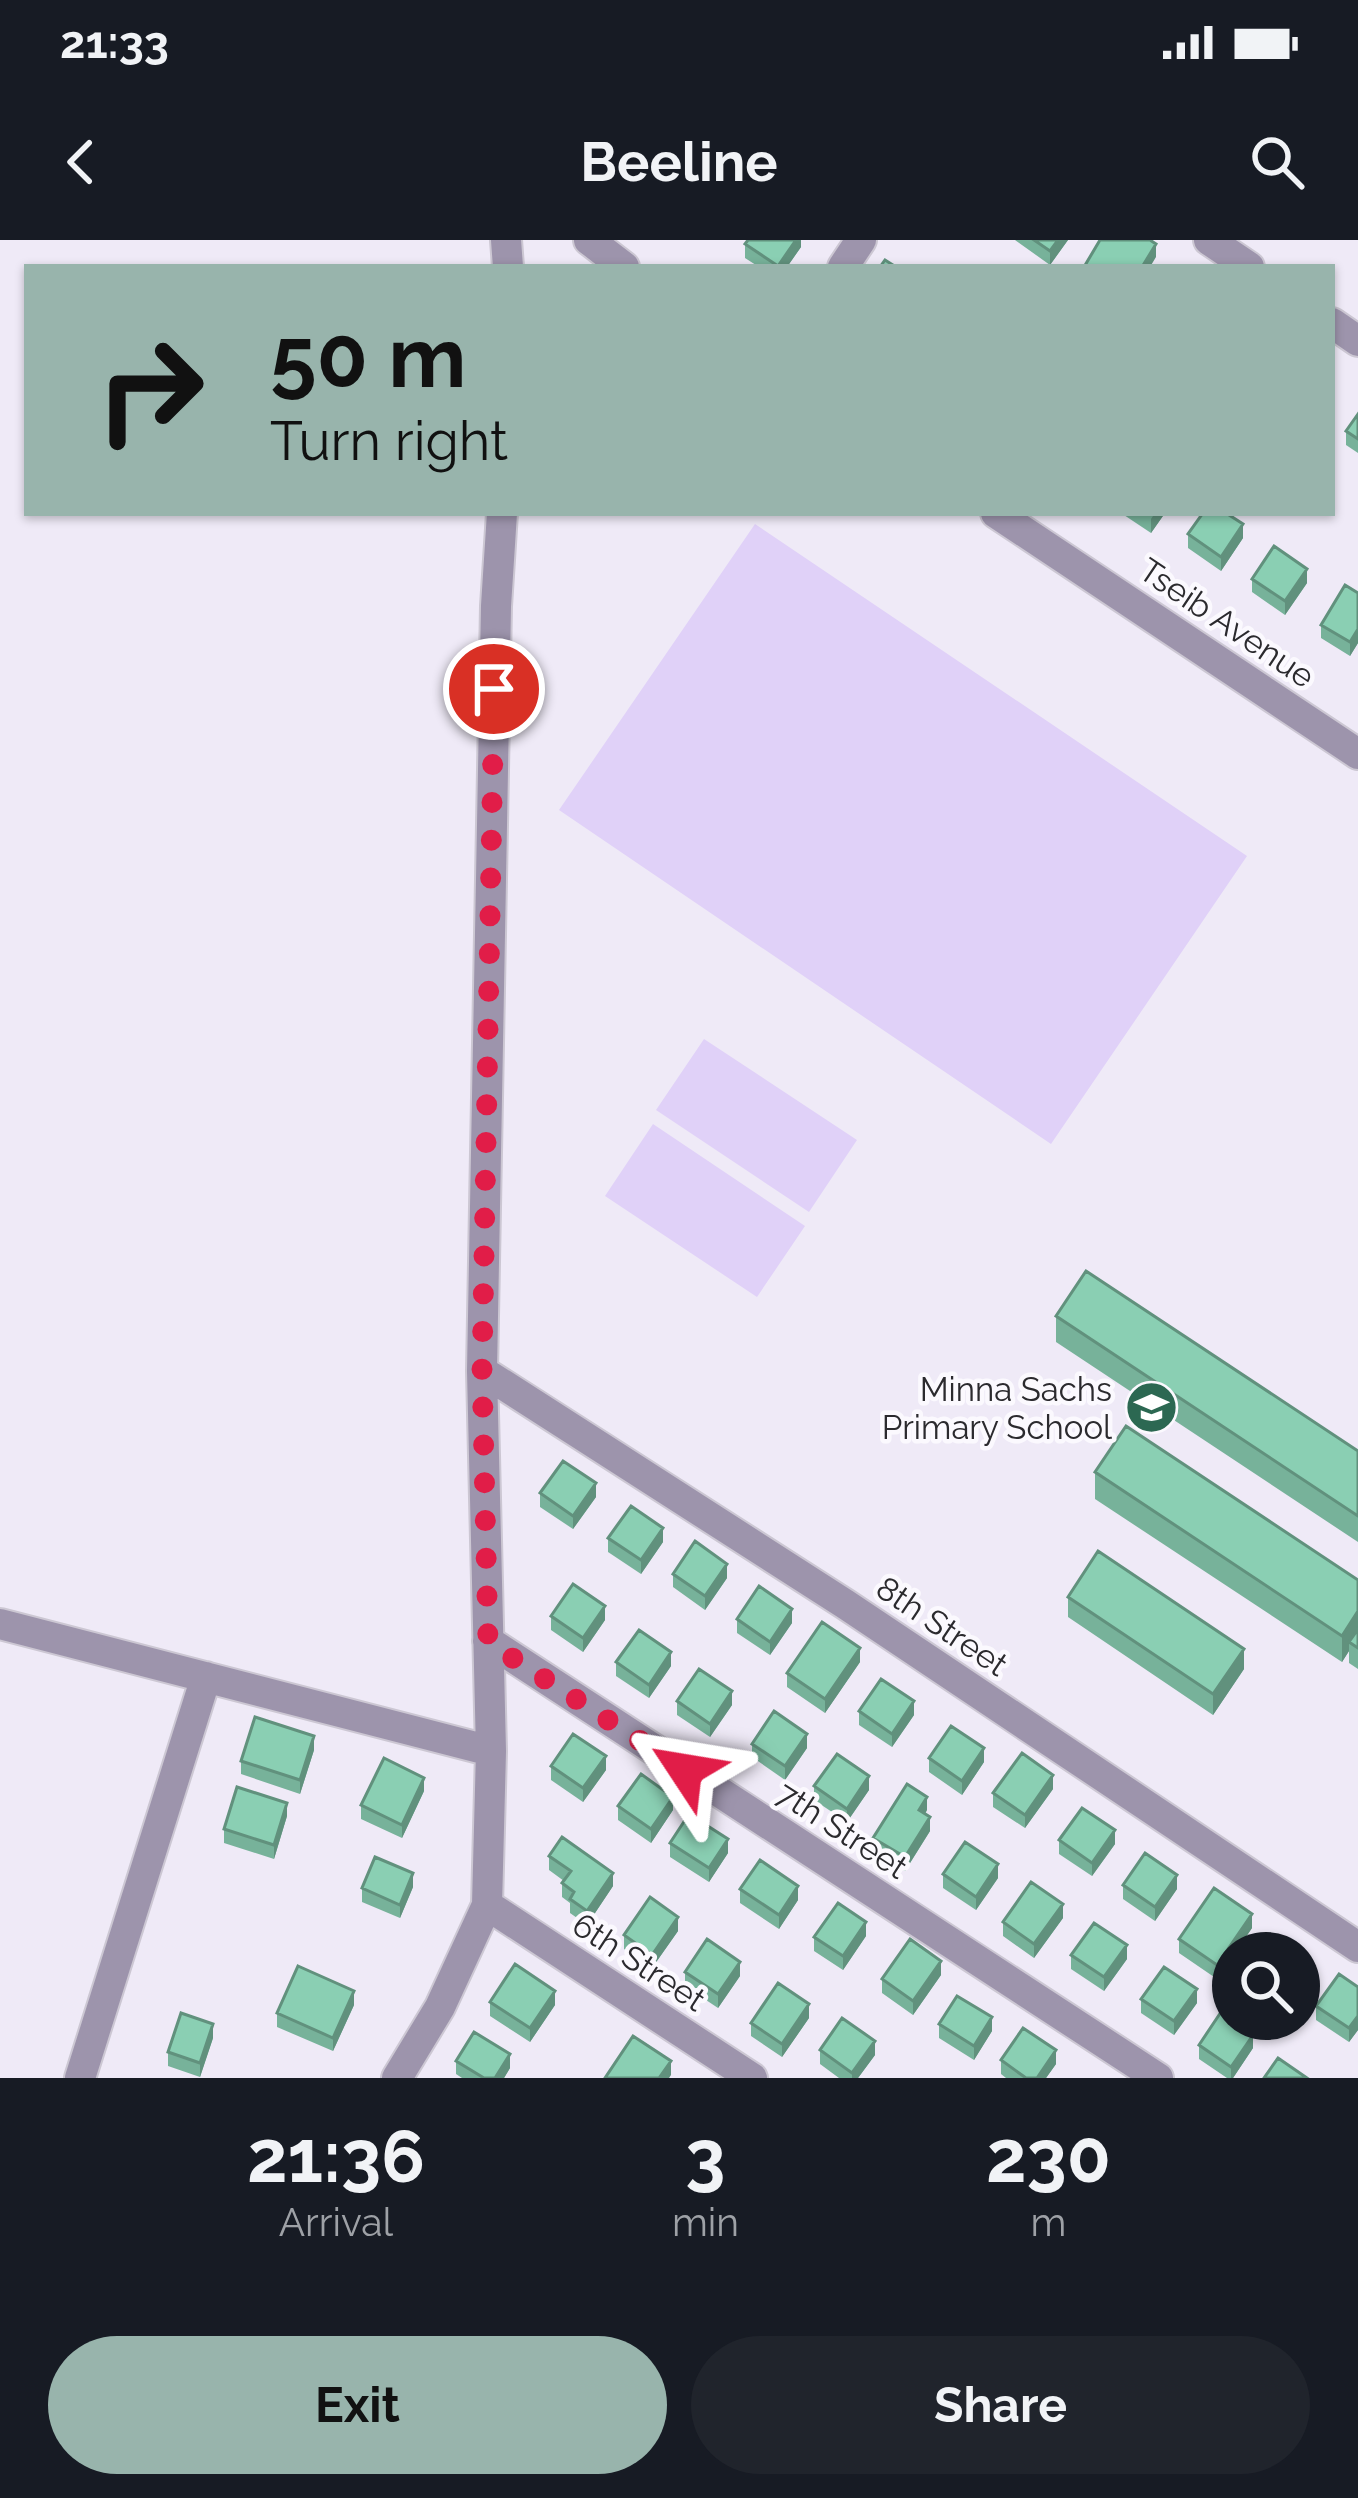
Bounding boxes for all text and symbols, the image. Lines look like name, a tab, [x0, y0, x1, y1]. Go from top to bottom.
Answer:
text: 21:33	[60, 16, 169, 69]
icon: back	[48, 129, 114, 195]
icon: search	[1244, 129, 1310, 195]
text: Beeline	[580, 130, 778, 194]
text: 50 m	[270, 308, 466, 407]
icon: right	[72, 312, 228, 468]
text: Turn right	[270, 409, 508, 473]
street label: Tseib Avenue	[1132, 550, 1322, 696]
pin	[443, 638, 545, 740]
icon: arrive	[461, 656, 527, 722]
place label: Minna Sachs Primary School	[882, 1370, 1113, 1447]
school or university icon: Minna Sachs Primary School	[1123, 1380, 1179, 1436]
street label: 8th Street	[869, 1568, 1015, 1684]
position arrow	[622, 1707, 748, 1833]
street label: 7th Street	[769, 1773, 915, 1887]
street label: 6th Street	[565, 1905, 713, 2019]
map controls	[1212, 1932, 1320, 2040]
button: search	[1212, 1932, 1320, 2040]
text: 21:36	[247, 2114, 425, 2199]
text: 3	[685, 2114, 726, 2199]
text: 230	[986, 2114, 1111, 2199]
text: Arrival	[279, 2199, 393, 2245]
text: min	[672, 2199, 739, 2245]
text: m	[1031, 2199, 1066, 2245]
button: Exit	[48, 2336, 667, 2474]
button: Share	[691, 2336, 1310, 2474]

